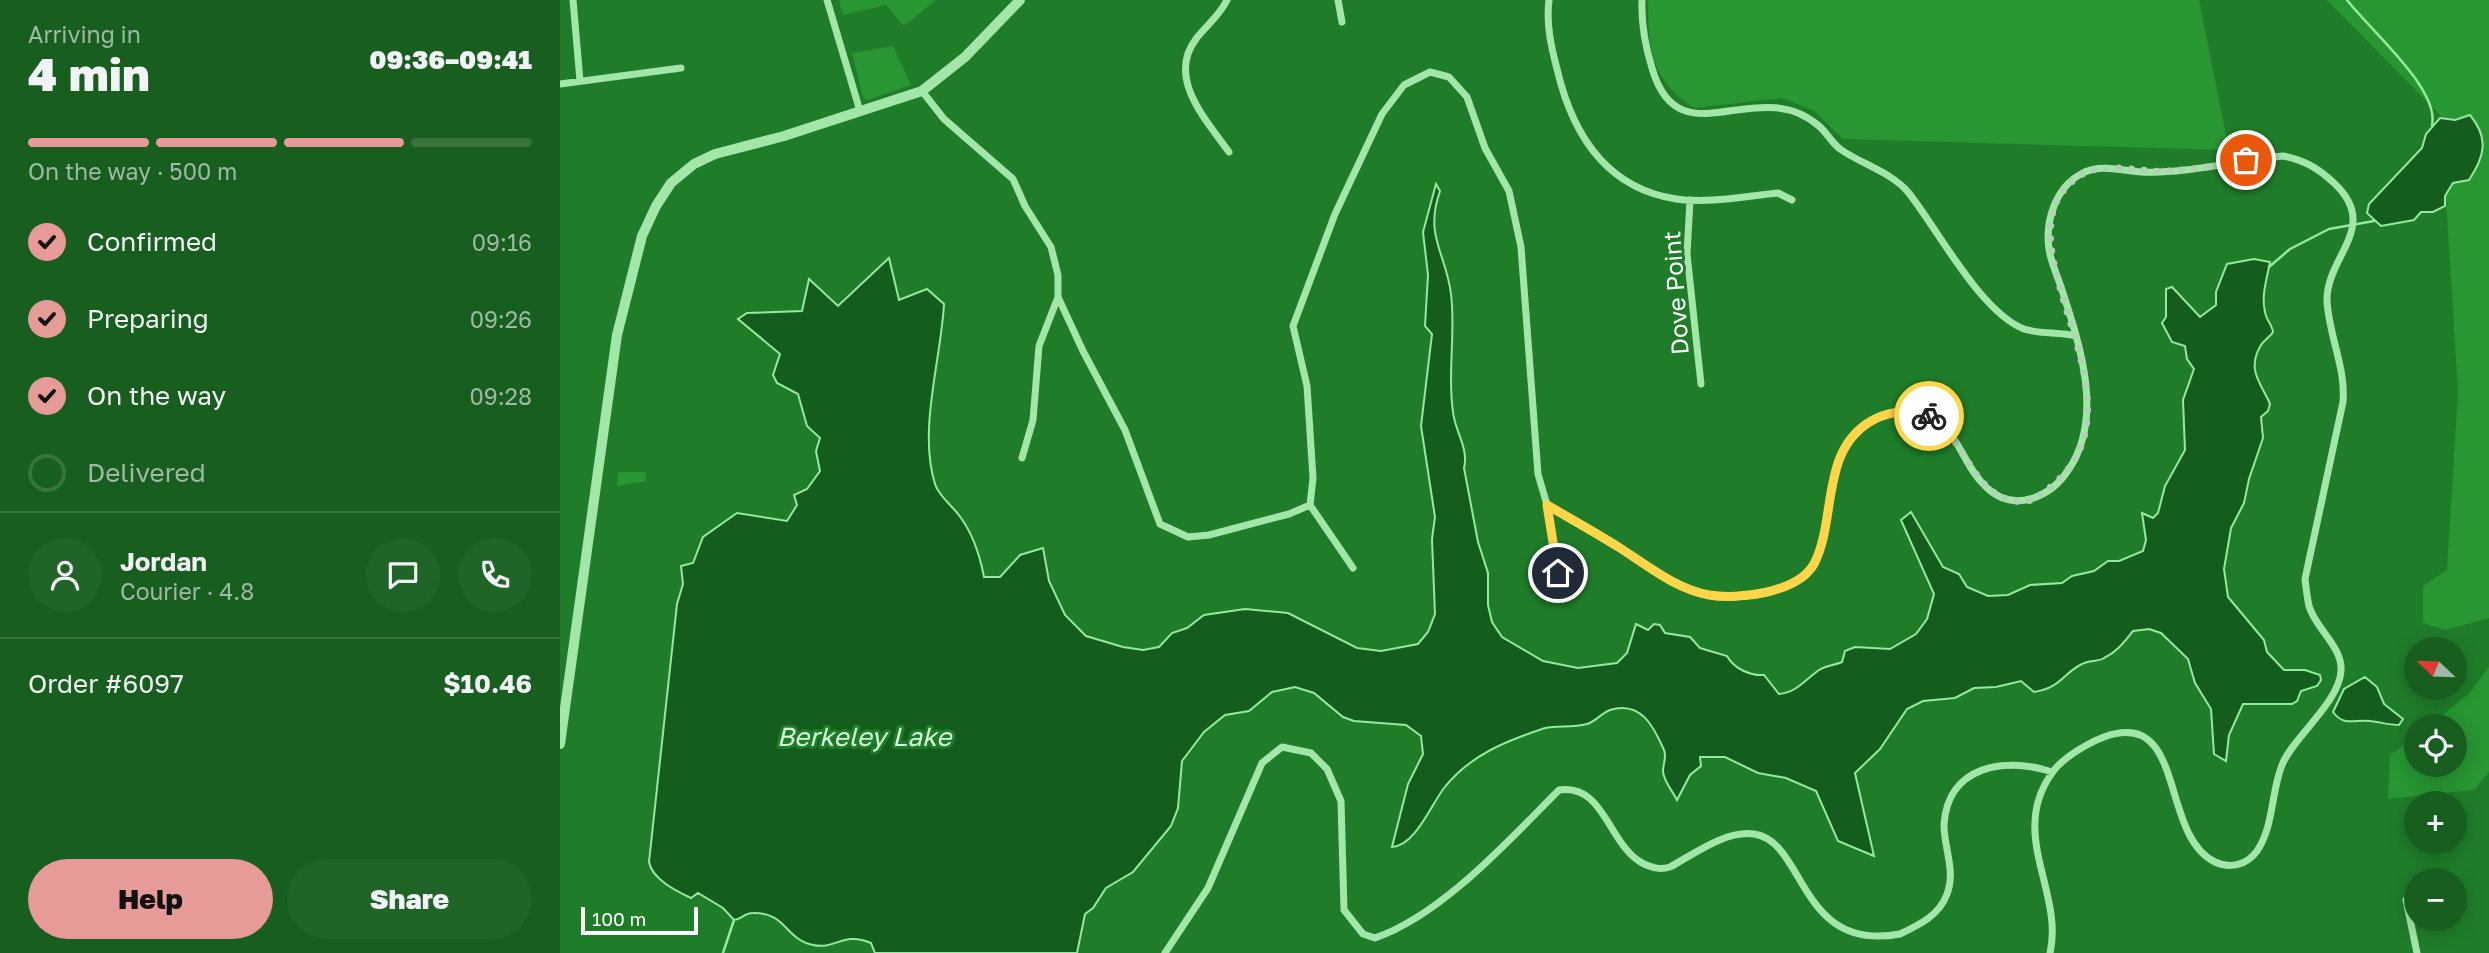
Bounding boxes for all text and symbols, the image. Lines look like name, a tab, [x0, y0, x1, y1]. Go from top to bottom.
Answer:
text: Arriving in	[28, 20, 141, 48]
text: 09:36–09:41	[369, 44, 532, 75]
text: 4 min	[28, 46, 150, 101]
pin	[2216, 130, 2276, 190]
icon: bag	[2227, 141, 2265, 179]
text: On the way · 500 m	[28, 157, 237, 185]
icon: check	[28, 223, 66, 261]
text: Confirmed	[87, 226, 217, 257]
text: 09:16	[472, 228, 532, 256]
street label: Dove Point	[1656, 230, 1694, 356]
icon: check	[28, 300, 66, 338]
text: Preparing	[87, 303, 209, 334]
text: 09:26	[470, 305, 532, 333]
icon: check	[28, 377, 66, 415]
text: On the way	[87, 380, 226, 411]
courier	[1894, 381, 1964, 451]
text: 09:28	[470, 382, 532, 410]
icon: bike	[1910, 397, 1948, 435]
text: Delivered	[87, 457, 206, 488]
button: person	[28, 538, 102, 612]
button: chat	[366, 538, 440, 612]
button: phone	[458, 538, 532, 612]
pin	[1528, 543, 1588, 603]
text: Jordan	[120, 546, 207, 577]
icon: home	[1539, 554, 1577, 592]
text: Courier · 4.8	[120, 577, 254, 605]
north arrow	[2404, 637, 2468, 700]
map controls	[2404, 637, 2467, 931]
text: Order #6097	[28, 668, 184, 699]
text: $10.46	[443, 668, 532, 699]
button: locate	[2404, 714, 2467, 777]
water label: Berkeley Lake	[777, 721, 953, 752]
button: +	[2404, 791, 2467, 854]
button: Help	[28, 859, 273, 939]
button: Share	[287, 859, 532, 939]
button: −	[2404, 868, 2467, 931]
scale bar	[581, 904, 698, 936]
text: 100 m	[592, 907, 646, 930]

